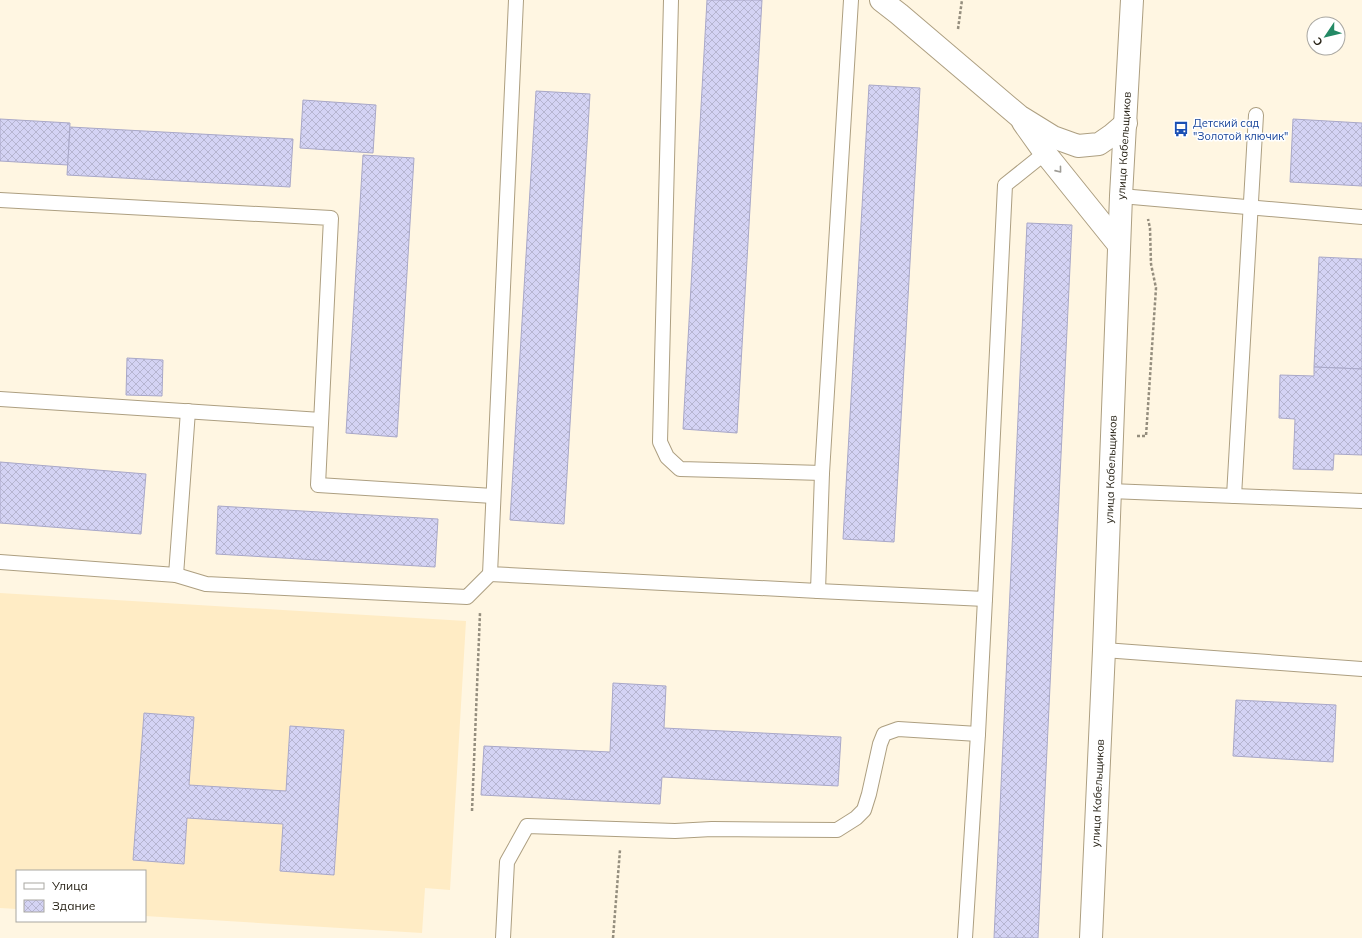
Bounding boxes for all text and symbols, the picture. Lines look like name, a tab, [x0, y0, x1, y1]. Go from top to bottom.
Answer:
north arrow	[1306, 16, 1346, 56]
text: С	[1310, 34, 1326, 49]
street label: улица Кабельщиков	[1114, 91, 1134, 200]
place label: Детский сад "Золотой ключик"	[1193, 116, 1288, 143]
bus stop icon: Детский сад "Золотой ключик"	[1172, 120, 1190, 138]
one-way arrow	[1054, 166, 1061, 173]
street label: улица Кабельщиков	[1102, 415, 1120, 524]
street label: улица Кабельщиков	[1088, 739, 1107, 848]
legend	[16, 870, 146, 922]
text: Улица	[51, 878, 88, 893]
text: Здание	[52, 898, 96, 913]

